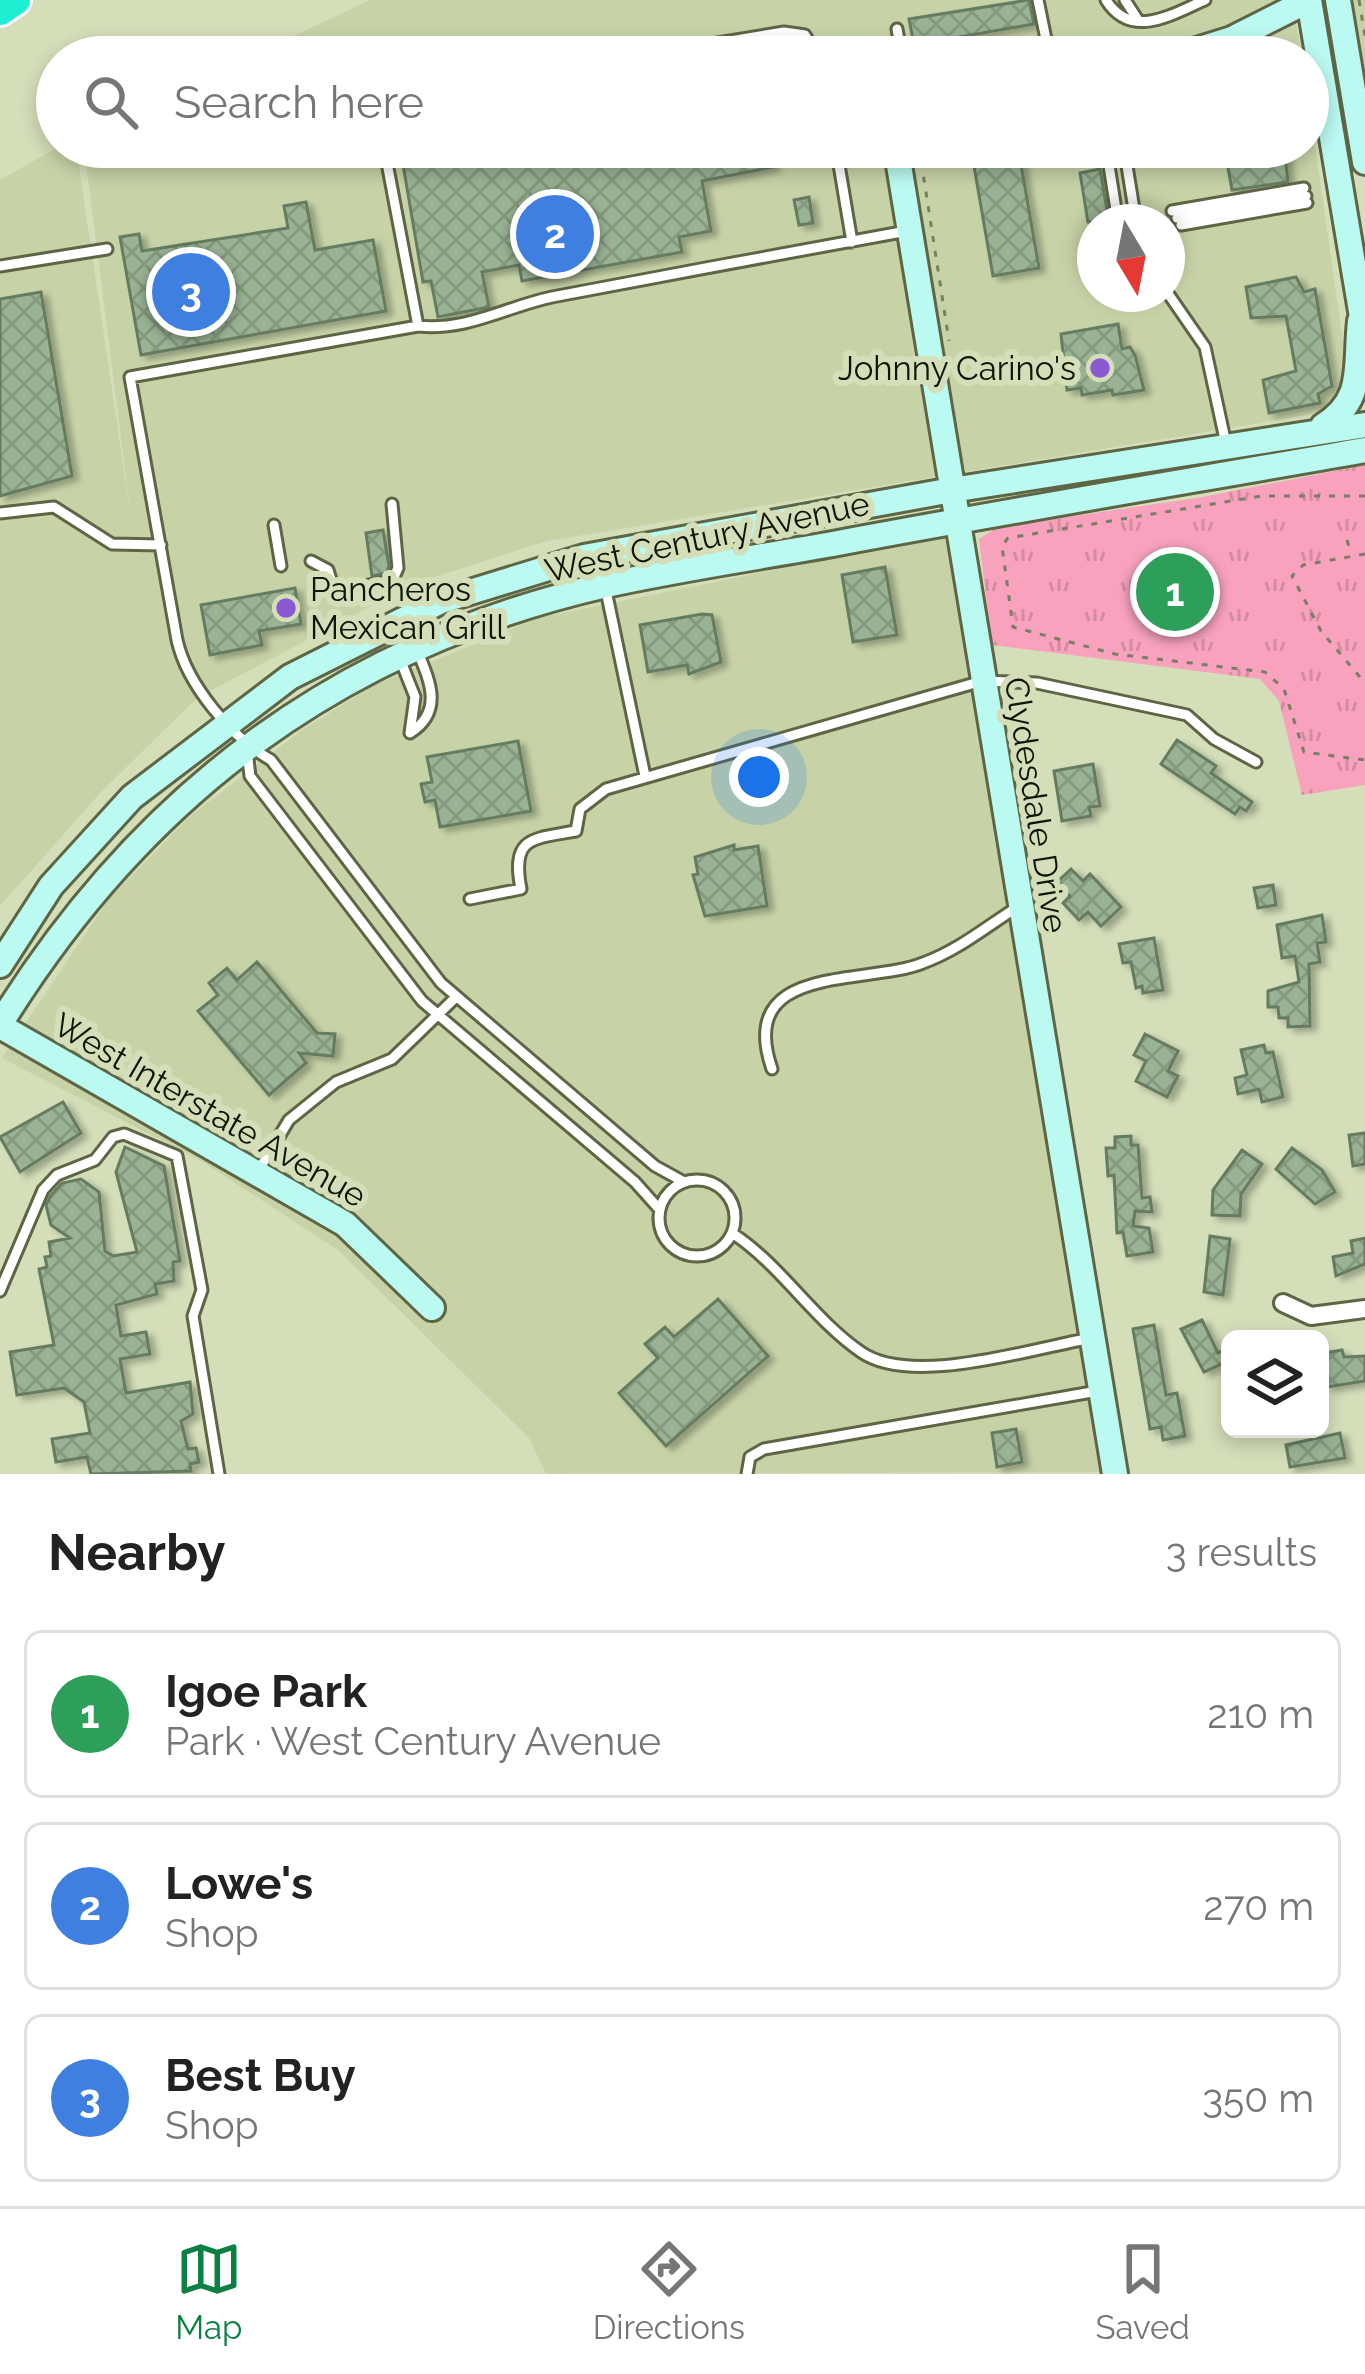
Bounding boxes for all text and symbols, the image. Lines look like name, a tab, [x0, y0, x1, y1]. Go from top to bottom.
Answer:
search box	[36, 36, 1329, 168]
icon: search	[78, 69, 144, 135]
text: Search here	[174, 76, 424, 129]
pin: 2	[516, 189, 594, 279]
north arrow	[1077, 204, 1185, 312]
pin: 3	[152, 247, 230, 337]
place label: Johnny Carino's	[838, 349, 1076, 388]
marker: Johnny Carino's	[1087, 355, 1113, 381]
street label: West Century Avenue	[541, 484, 873, 590]
pin: 1	[1136, 547, 1214, 637]
place label: Pancheros Mexican Grill	[310, 570, 506, 647]
marker: Pancheros Mexican Grill	[273, 595, 299, 621]
street label: Clydesdale Drive	[997, 674, 1075, 936]
your location	[729, 747, 789, 807]
street label: West Interstate Avenue	[47, 1005, 373, 1215]
map controls	[1221, 1330, 1329, 1438]
button: layers	[1221, 1330, 1329, 1438]
text: Nearby	[48, 1522, 225, 1582]
text: 3 results	[1166, 1529, 1317, 1575]
text: Igoe Park	[165, 1665, 367, 1718]
text: 1	[80, 1691, 100, 1737]
text: 210 m	[1207, 1691, 1314, 1737]
text: Park · West Century Avenue	[165, 1718, 661, 1764]
text: Lowe's	[165, 1857, 313, 1910]
text: 2	[79, 1883, 101, 1929]
text: 270 m	[1203, 1883, 1314, 1929]
text: Shop	[165, 1910, 259, 1956]
text: Best Buy	[165, 2049, 356, 2102]
text: 3	[79, 2075, 101, 2121]
text: 350 m	[1202, 2075, 1314, 2121]
text: Shop	[165, 2102, 259, 2148]
tab: Map	[175, 2236, 242, 2347]
tab: Directions	[593, 2236, 745, 2347]
tab: Saved	[1095, 2236, 1190, 2347]

